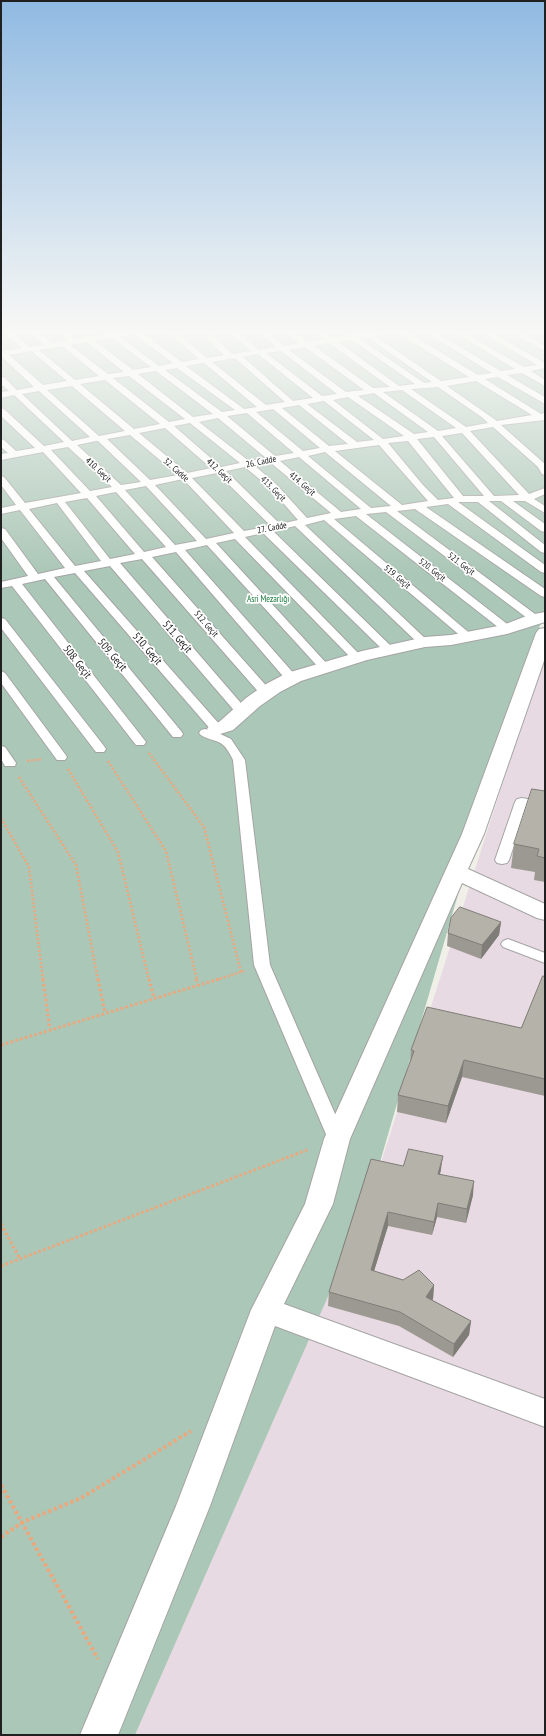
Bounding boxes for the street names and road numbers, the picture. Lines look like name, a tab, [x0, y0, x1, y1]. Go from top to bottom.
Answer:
street label: 26. Cadde	[245, 454, 277, 470]
street label: 410. Geçit	[83, 455, 113, 485]
street label: 32. Cadde	[161, 456, 191, 484]
street label: 412. Geçit	[204, 456, 234, 486]
street label: 414. Geçit	[287, 470, 317, 498]
street label: 413. Geçit	[258, 474, 288, 504]
street label: 27. Cadde	[256, 520, 288, 536]
street label: 521. Geçit	[445, 550, 477, 578]
street label: 520. Geçit	[416, 556, 448, 584]
street label: 519. Geçit	[382, 563, 412, 591]
street label: 512. Geçit	[192, 609, 220, 639]
street label: 511. Geçit	[159, 618, 195, 656]
street label: 510. Geçit	[129, 630, 165, 668]
street label: 509. Geçit	[95, 636, 129, 674]
street label: 508. Geçit	[60, 643, 94, 681]

